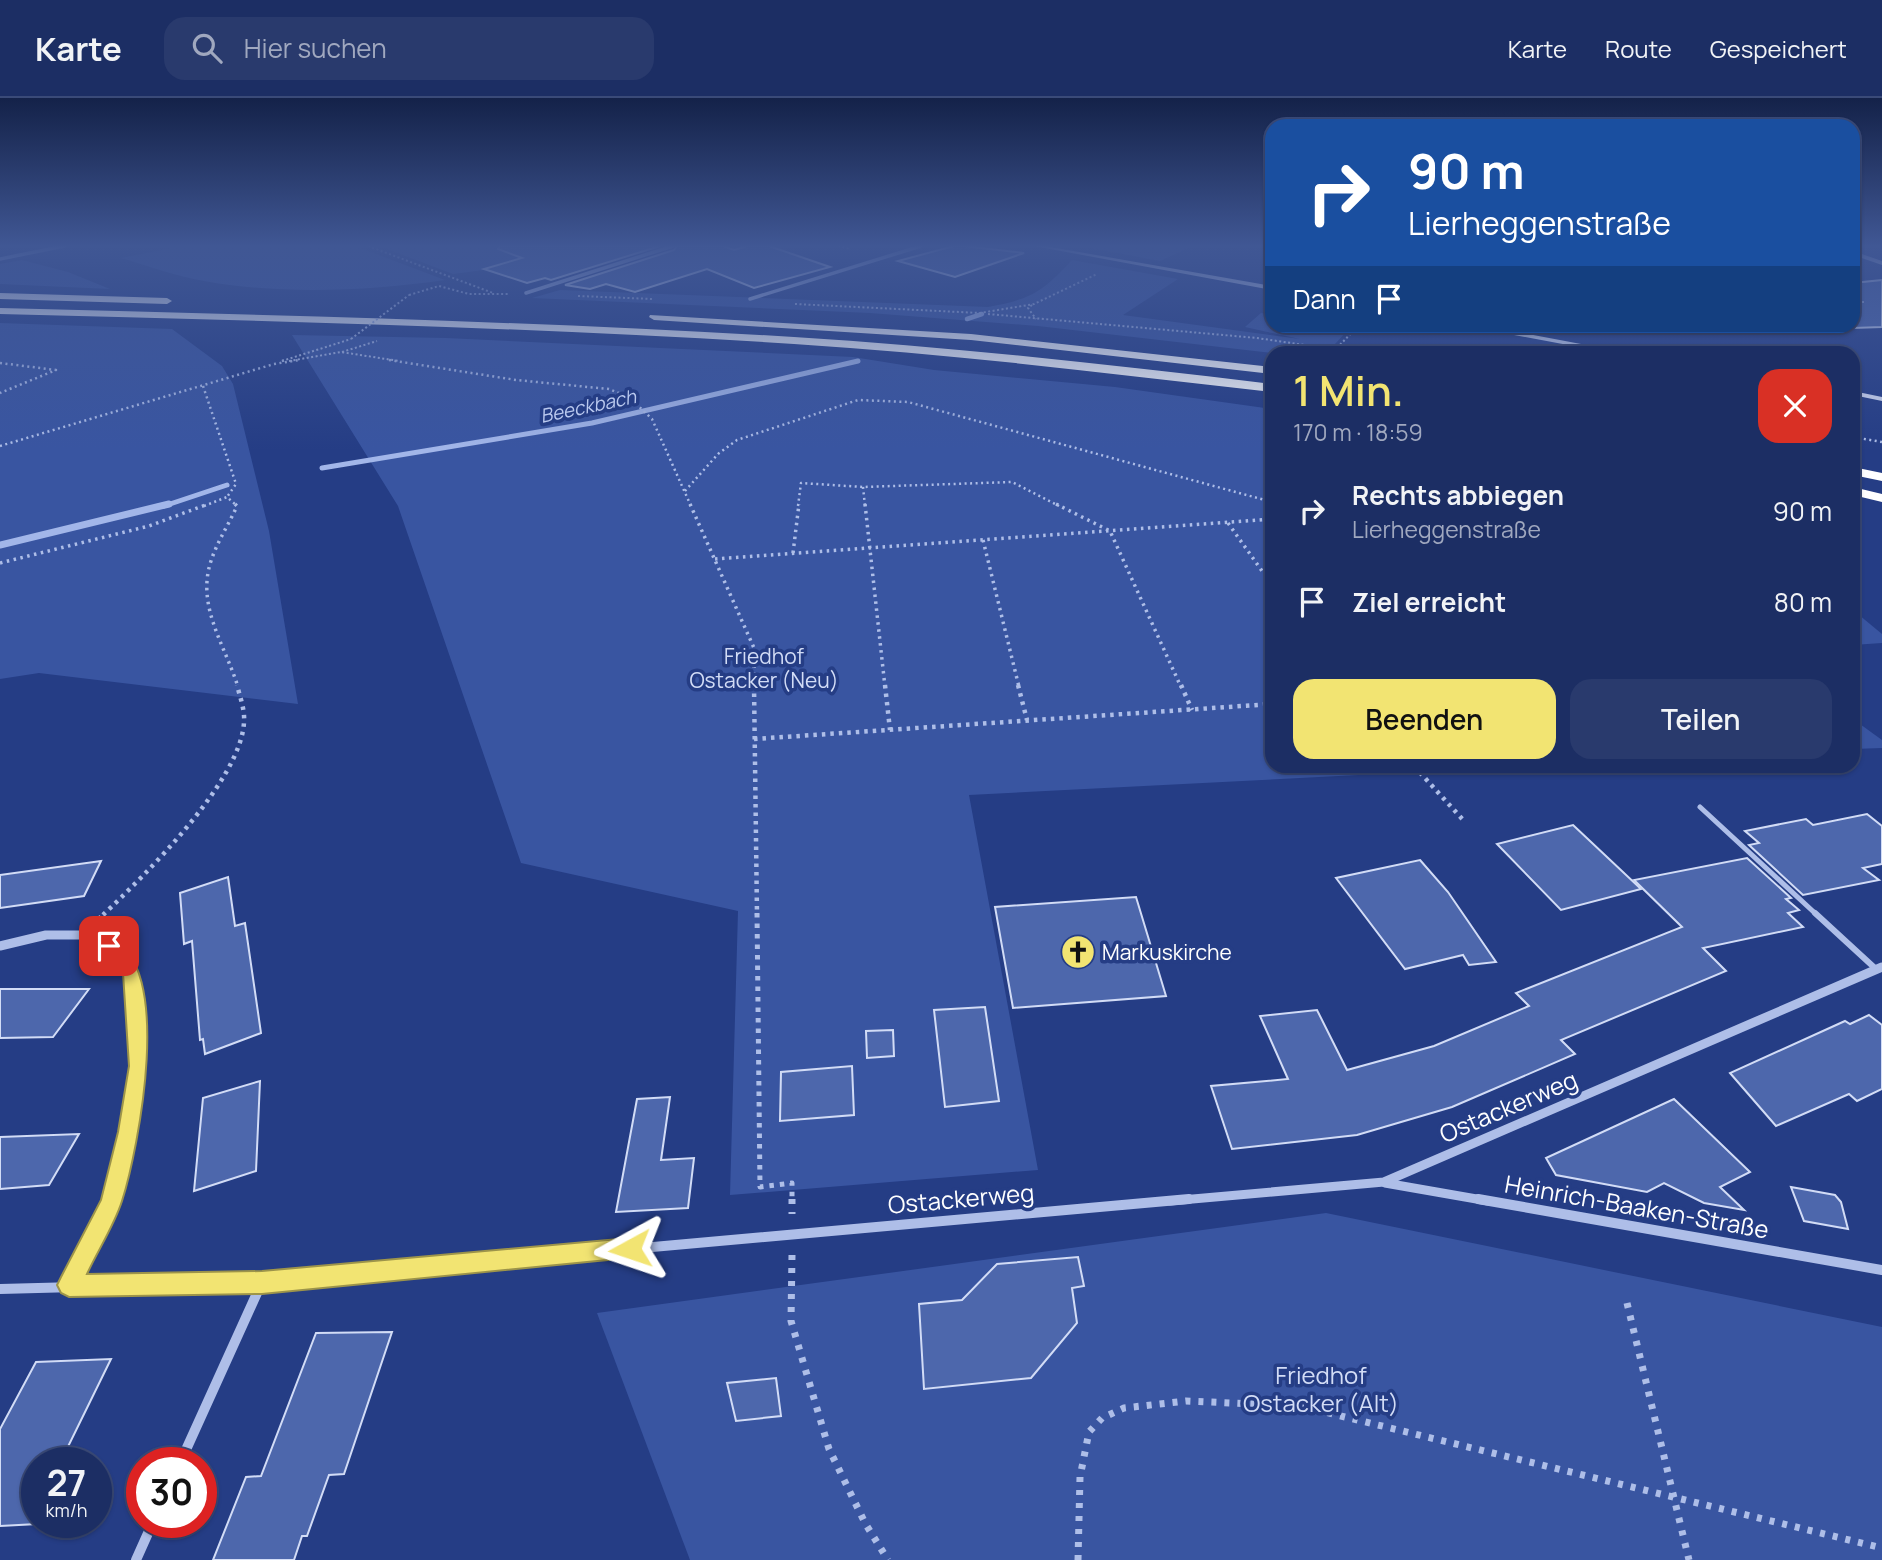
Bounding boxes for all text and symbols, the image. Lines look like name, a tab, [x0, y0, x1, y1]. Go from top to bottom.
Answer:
search box	[164, 17, 654, 80]
text: Karte	[35, 26, 122, 71]
icon: search	[188, 29, 226, 67]
text: Hier suchen	[244, 30, 387, 66]
text: Karte	[1508, 32, 1567, 65]
text: Route	[1605, 32, 1672, 65]
text: Gespeichert	[1710, 32, 1847, 65]
text: 90 m	[1408, 137, 1525, 204]
icon: right	[1293, 147, 1384, 238]
text: Lierheggenstraße	[1408, 201, 1671, 245]
icon: arrive	[1370, 280, 1408, 318]
text: Dann	[1293, 281, 1356, 317]
text: 1 Min.	[1293, 361, 1404, 419]
button: close	[1758, 369, 1832, 443]
water label: Beeckbach	[538, 383, 639, 429]
text: 170 m · 18:59	[1293, 416, 1423, 448]
text: Rechts abbiegen	[1352, 477, 1564, 513]
icon: right	[1293, 492, 1331, 530]
text: 90 m	[1773, 493, 1832, 529]
text: Lierheggenstraße	[1352, 513, 1541, 545]
icon: arrive	[1293, 583, 1331, 621]
text: Ziel erreicht	[1352, 584, 1506, 620]
text: 80 m	[1774, 584, 1832, 620]
park label: Friedhof Ostacker (Neu)	[689, 642, 839, 694]
button: Beenden	[1293, 679, 1556, 759]
button: Teilen	[1570, 679, 1832, 759]
pin	[79, 916, 139, 976]
icon: arrive	[90, 927, 128, 965]
church icon: Markuskirche	[1059, 933, 1097, 971]
place label: Markuskirche	[1102, 938, 1232, 966]
street label: Ostackerweg	[1434, 1062, 1582, 1150]
street label: Heinrich-Baaken-Straße	[1502, 1167, 1772, 1245]
street label: Ostackerweg	[886, 1175, 1036, 1221]
position arrow	[593, 1212, 667, 1286]
park label: Friedhof Ostacker (Alt)	[1243, 1358, 1399, 1419]
speed limit sign: 30	[126, 1447, 217, 1538]
text: 27	[47, 1459, 86, 1507]
text: km/h	[46, 1498, 87, 1522]

